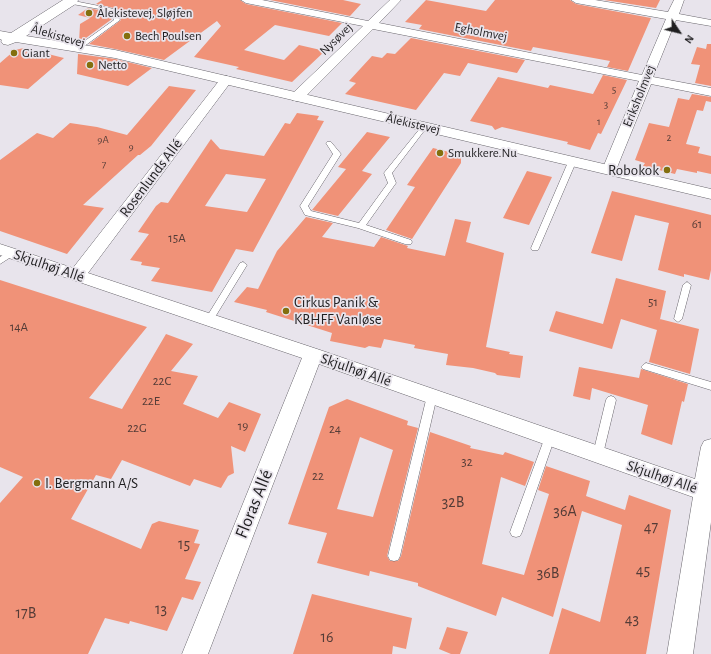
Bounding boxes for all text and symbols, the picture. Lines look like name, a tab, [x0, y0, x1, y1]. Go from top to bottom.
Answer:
place label: Ålekistevej, Sløjfen	[97, 5, 192, 21]
marker: Ålekistevej, Sløjfen	[84, 8, 94, 18]
north arrow	[659, 12, 699, 52]
street label: Egholmvej	[453, 19, 509, 45]
street label: Nysøvej	[316, 20, 356, 58]
street label: Ålekistevej	[29, 21, 87, 51]
place label: Bech Poulsen	[135, 28, 202, 44]
marker: Bech Poulsen	[122, 31, 132, 41]
text: N	[683, 33, 696, 45]
place label: Giant	[22, 45, 50, 61]
marker: Giant	[9, 48, 19, 58]
place label: Netto	[98, 57, 127, 73]
marker: Netto	[85, 60, 95, 70]
street label: Eriksholmvej	[620, 63, 658, 129]
house number: 5	[612, 83, 616, 97]
house number: 3	[604, 98, 608, 112]
street label: Ålekistevej	[384, 110, 442, 138]
house number: 1	[597, 115, 601, 129]
house number: 2	[666, 131, 672, 145]
house number: 9A	[97, 133, 109, 147]
street label: Rosenlunds Allé	[116, 135, 186, 221]
house number: 9	[128, 140, 134, 154]
place label: Smukkere.Nu	[448, 145, 517, 161]
marker: Smukkere.Nu	[435, 148, 445, 158]
house number: 7	[102, 158, 106, 172]
place label: Robokok	[608, 161, 659, 179]
marker: Robokok	[662, 165, 672, 175]
house number: 61	[692, 216, 702, 232]
house number: 15A	[168, 230, 186, 246]
street label: Skjulhøj Allé	[11, 245, 87, 287]
place label: Cirkus Panik & KBHFF Vanløse	[294, 293, 382, 328]
house number: 51	[648, 294, 658, 310]
marker: Cirkus Panik & KBHFF Vanløse	[281, 306, 291, 316]
house number: 14A	[10, 319, 28, 335]
street label: Skjulhøj Allé	[318, 349, 394, 391]
house number: 22C	[153, 373, 171, 389]
house number: 22E	[142, 393, 160, 409]
house number: 19	[238, 418, 248, 434]
house number: 22G	[127, 420, 147, 436]
house number: 24	[329, 421, 341, 437]
house number: 32	[461, 454, 473, 470]
street label: Skjulhøj Allé	[624, 456, 700, 498]
street label: Floras Allé	[230, 467, 278, 541]
house number: 22	[312, 468, 324, 484]
place label: I. Bergmann A/S	[45, 474, 138, 492]
marker: I. Bergmann A/S	[32, 478, 42, 488]
house number: 32B	[442, 492, 464, 512]
house number: 36A	[553, 501, 577, 521]
house number: 47	[644, 517, 658, 537]
house number: 15	[178, 534, 190, 554]
house number: 45	[636, 560, 650, 580]
house number: 36B	[537, 563, 559, 583]
house number: 13	[155, 599, 167, 619]
house number: 17B	[16, 603, 36, 623]
house number: 43	[625, 609, 639, 629]
house number: 16	[320, 627, 334, 647]

